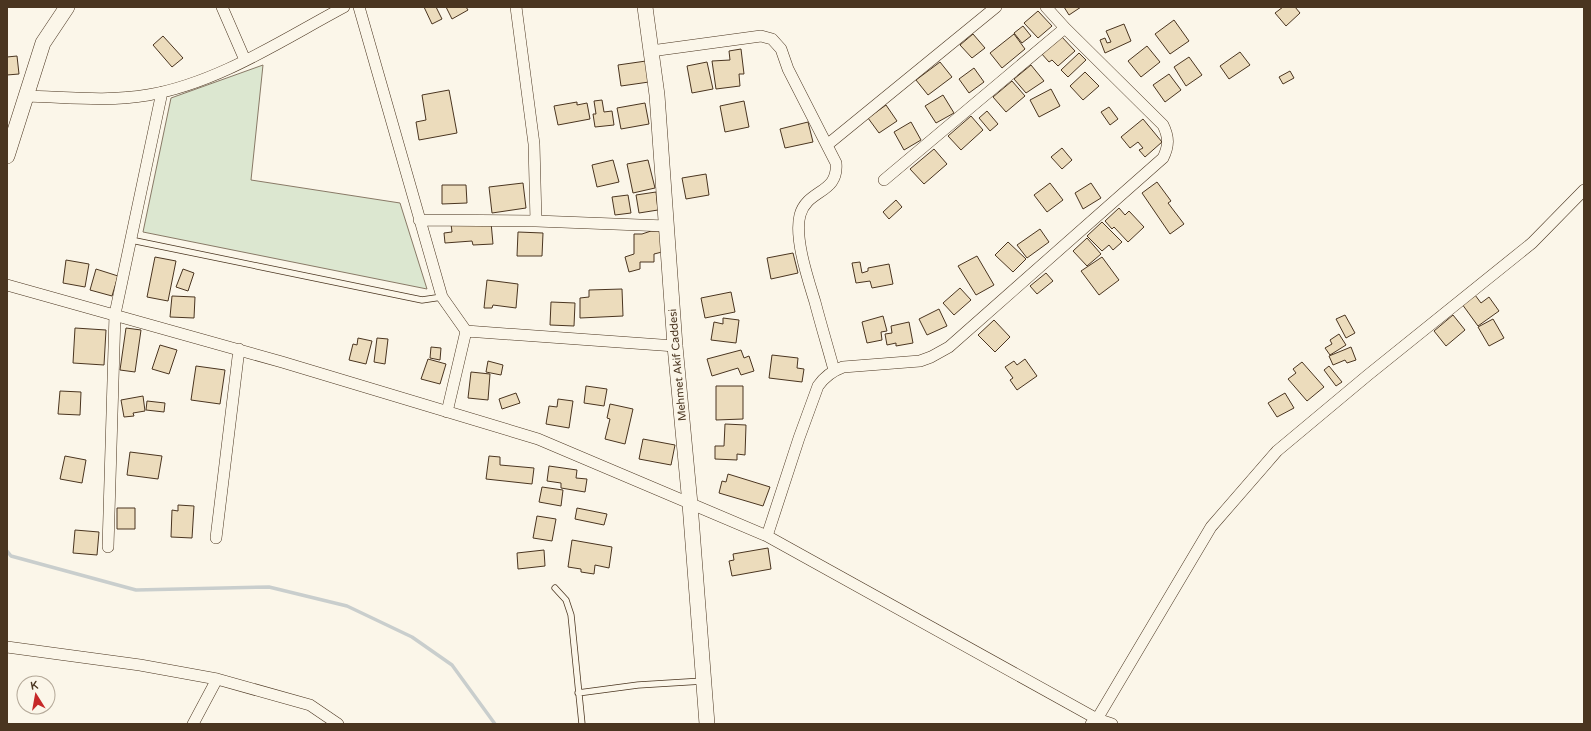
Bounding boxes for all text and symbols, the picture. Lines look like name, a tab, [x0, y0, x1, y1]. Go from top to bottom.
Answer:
street label: Mehmet Akif Caddesi	[666, 308, 689, 422]
north arrow	[16, 675, 56, 715]
text: K	[29, 678, 40, 693]

